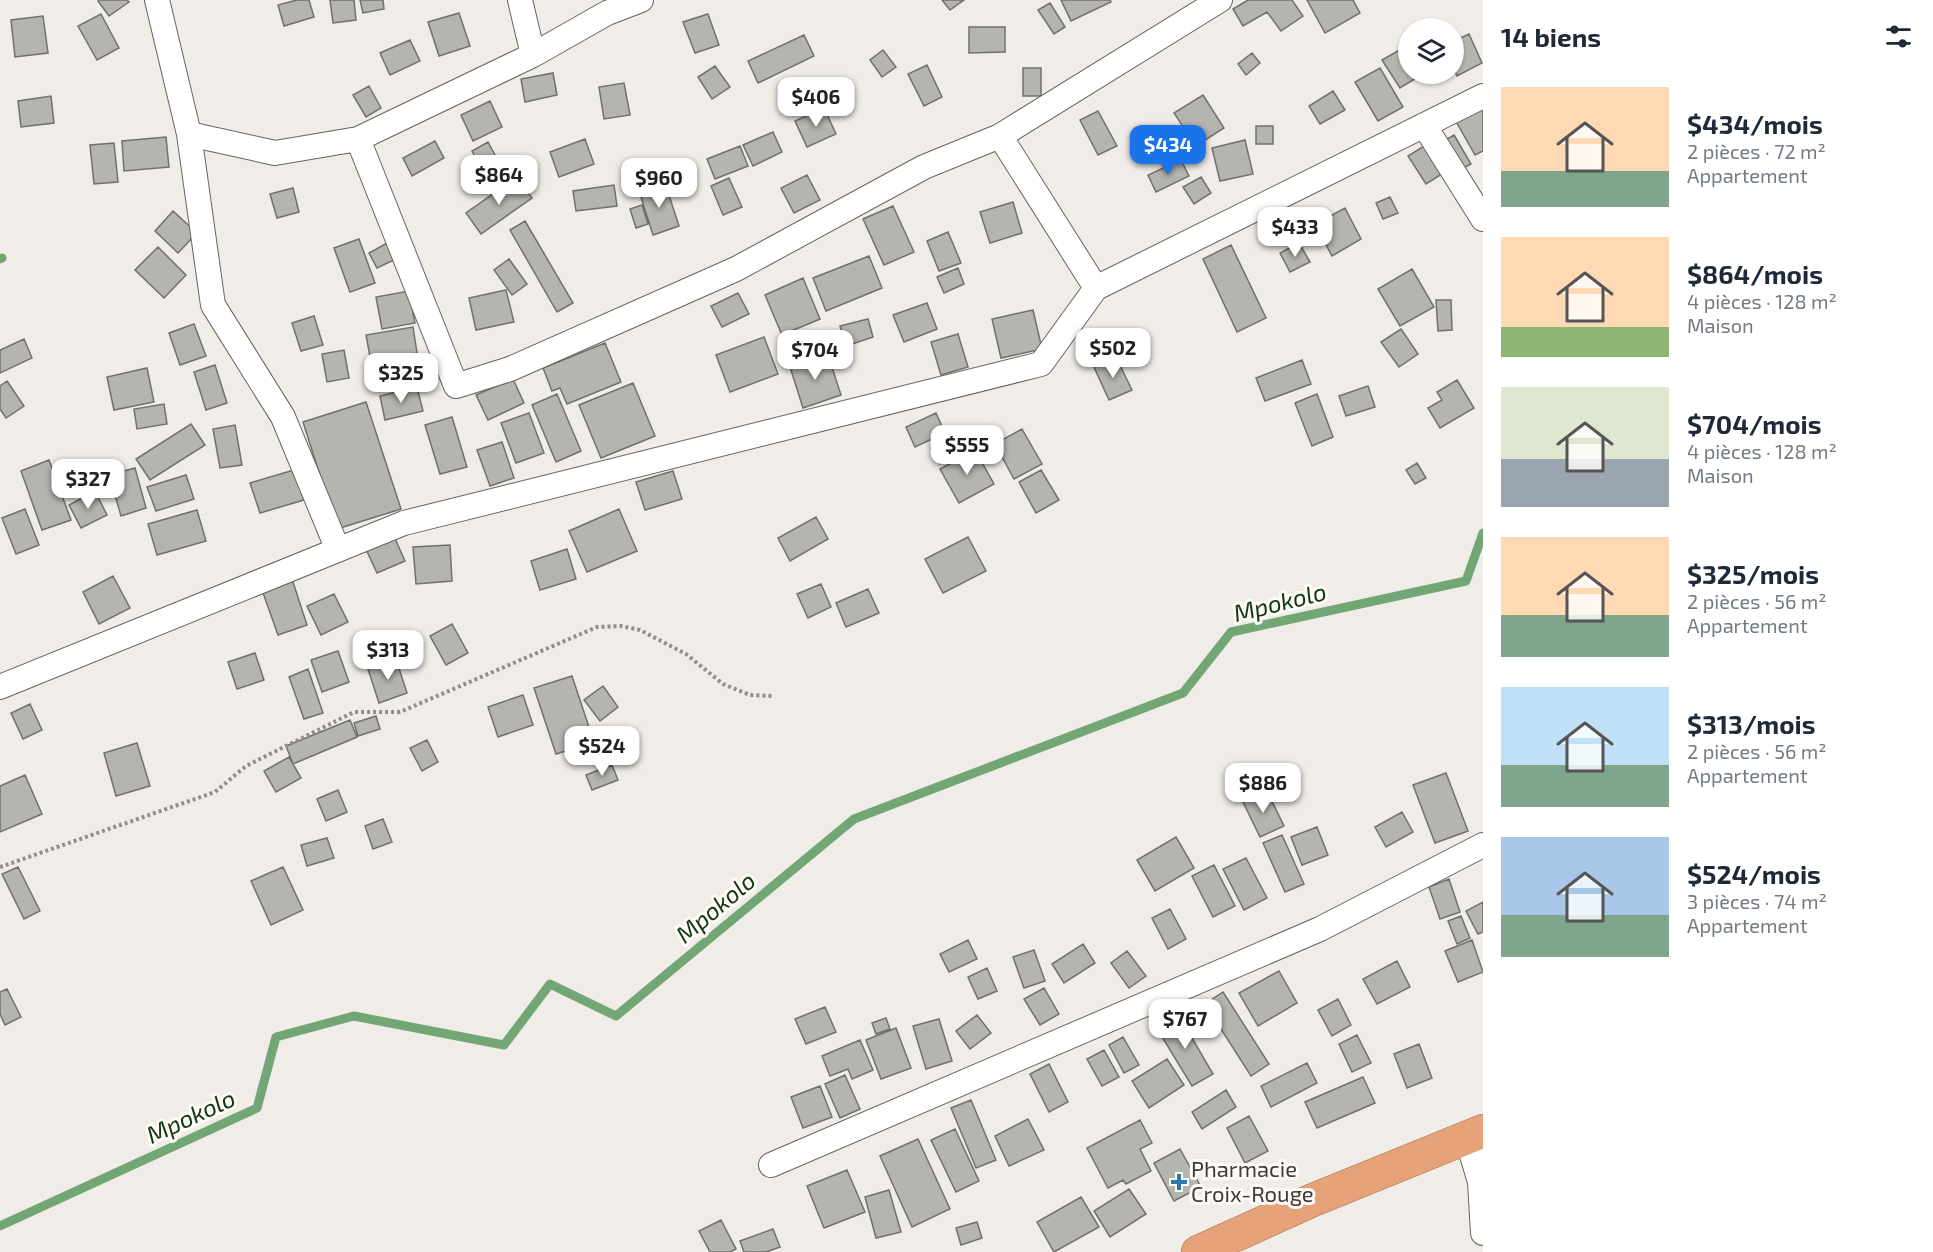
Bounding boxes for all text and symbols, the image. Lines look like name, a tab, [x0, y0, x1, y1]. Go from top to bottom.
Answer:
map controls	[1398, 18, 1464, 84]
button: layers	[1398, 18, 1464, 84]
icon: filters	[1882, 20, 1915, 53]
text: 14 biens	[1501, 21, 1601, 52]
pin: $406	[780, 77, 852, 128]
text: $406	[792, 84, 840, 108]
text: $434/mois	[1687, 108, 1823, 139]
icon: home	[1549, 111, 1621, 183]
pin: $434	[1132, 125, 1204, 176]
text: $434	[1144, 132, 1192, 156]
text: 2 pièces · 72 m²	[1687, 139, 1826, 163]
pin: $864	[463, 155, 535, 206]
pin: $960	[623, 158, 695, 209]
text: $864	[475, 162, 523, 186]
text: Appartement	[1687, 163, 1808, 187]
text: $960	[635, 165, 683, 189]
pin: $433	[1259, 207, 1331, 258]
text: $433	[1271, 214, 1319, 238]
text: $864/mois	[1687, 258, 1823, 289]
icon: home	[1549, 261, 1621, 333]
text: 4 pièces · 128 m²	[1687, 289, 1837, 313]
text: Maison	[1687, 313, 1754, 337]
pin: $502	[1077, 328, 1149, 379]
pin: $704	[779, 330, 851, 381]
text: $502	[1090, 335, 1136, 359]
text: $704	[791, 337, 839, 361]
pin: $325	[365, 353, 437, 404]
text: $325	[378, 360, 424, 384]
text: $704/mois	[1687, 408, 1822, 439]
icon: home	[1549, 411, 1621, 483]
pin: $555	[931, 425, 1003, 476]
text: $555	[945, 432, 989, 456]
text: 4 pièces · 128 m²	[1687, 439, 1837, 463]
pin: $327	[52, 459, 124, 510]
text: Maison	[1687, 463, 1754, 487]
text: $327	[65, 466, 111, 490]
text: $325/mois	[1687, 558, 1819, 589]
icon: home	[1549, 561, 1621, 633]
water label: Mpokolo	[1230, 576, 1329, 627]
text: 2 pièces · 56 m²	[1687, 589, 1827, 613]
text: Appartement	[1687, 613, 1808, 637]
pin: $313	[352, 630, 424, 681]
text: $313	[367, 637, 409, 661]
text: $313/mois	[1687, 708, 1816, 739]
icon: home	[1549, 711, 1621, 783]
pin: $524	[566, 726, 638, 777]
text: $524	[579, 733, 626, 757]
text: 2 pièces · 56 m²	[1687, 739, 1827, 763]
pin: $886	[1227, 763, 1299, 814]
text: Appartement	[1687, 763, 1808, 787]
text: $886	[1239, 770, 1287, 794]
text: $524/mois	[1687, 858, 1821, 889]
icon: home	[1549, 861, 1621, 933]
water label: Mpokolo	[669, 865, 761, 948]
text: 3 pièces · 74 m²	[1687, 889, 1827, 913]
text: Appartement	[1687, 913, 1808, 937]
pin: $767	[1149, 999, 1221, 1050]
text: $767	[1163, 1006, 1207, 1030]
water label: Mpokolo	[141, 1082, 239, 1149]
place label: Pharmacie Croix-Rouge	[1191, 1155, 1314, 1206]
marker: Pharmacie Croix-Rouge	[1172, 1175, 1186, 1189]

